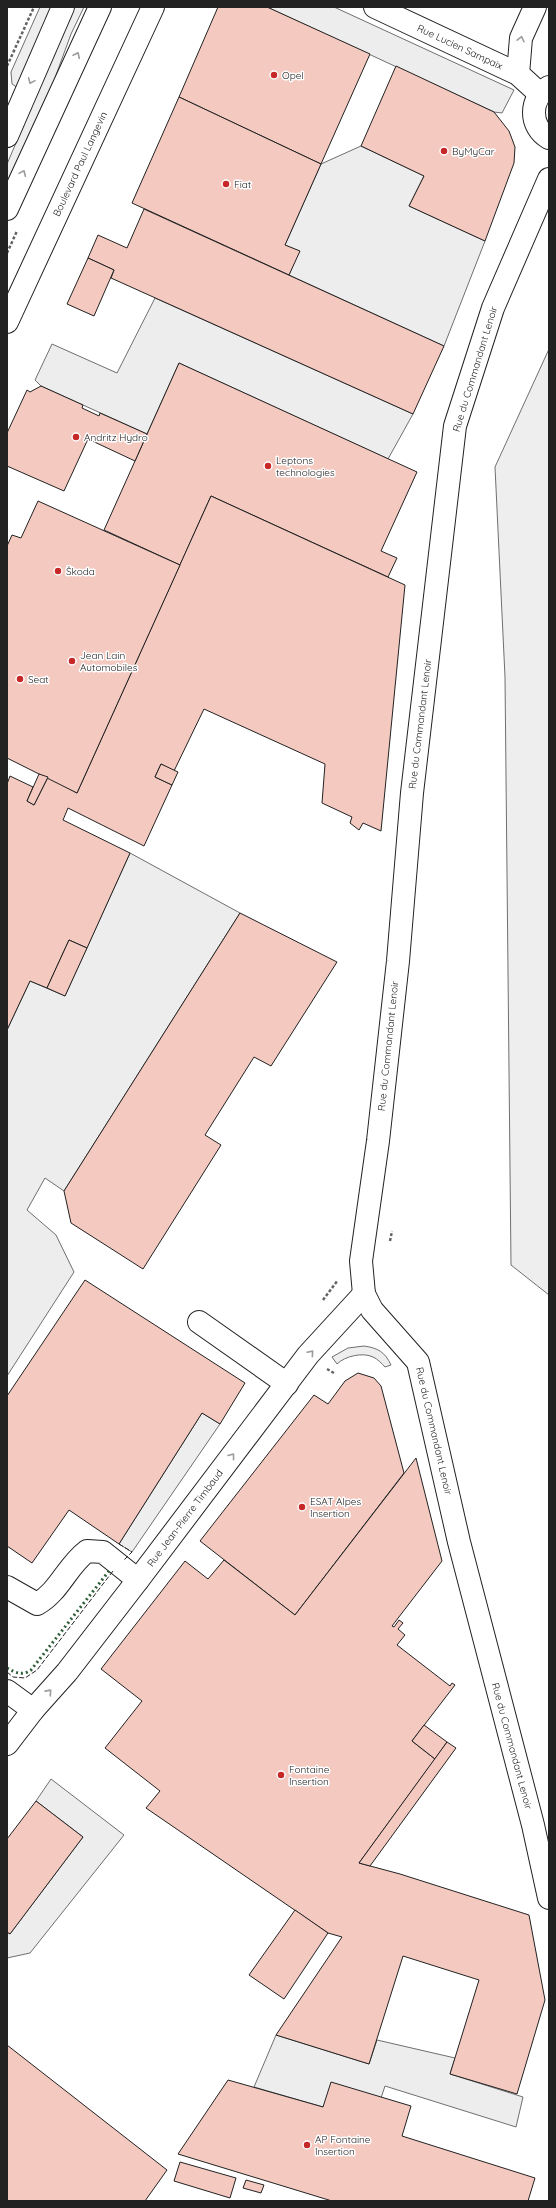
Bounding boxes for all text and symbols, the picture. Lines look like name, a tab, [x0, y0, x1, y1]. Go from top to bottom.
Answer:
street label: Rue Lucien Sampaix	[415, 21, 505, 73]
one-way arrow	[517, 36, 525, 42]
one-way arrow	[72, 52, 80, 59]
place label: Opel	[282, 69, 304, 82]
marker: Opel	[269, 70, 279, 80]
one-way arrow	[28, 77, 36, 85]
street label: Boulevard Paul Langevin	[50, 109, 110, 219]
place label: ByMyCar	[452, 145, 495, 158]
marker: ByMyCar	[439, 146, 449, 156]
one-way arrow	[18, 170, 26, 178]
place label: Fiat	[234, 178, 252, 191]
marker: Fiat	[221, 179, 231, 189]
street label: Rue du Commandant Lenoir	[450, 304, 500, 433]
place label: Andritz Hydro	[84, 431, 148, 444]
marker: Andritz Hydro	[71, 432, 81, 442]
place label: Leptons technologies	[276, 454, 335, 479]
marker: Leptons technologies	[263, 461, 273, 471]
place label: Škoda	[66, 565, 95, 578]
marker: Škoda	[53, 566, 63, 576]
place label: Jean Lain Automobiles	[80, 649, 138, 674]
marker: Jean Lain Automobiles	[67, 656, 77, 666]
street label: Rue du Commandant Lenoir	[406, 658, 434, 790]
place label: Seat	[28, 673, 49, 686]
marker: Seat	[15, 674, 25, 684]
street label: Rue du Commandant Lenoir	[375, 980, 401, 1112]
one-way arrow	[306, 1350, 313, 1358]
street label: Rue du Commandant Lenoir	[413, 1366, 455, 1496]
one-way arrow	[227, 1454, 234, 1461]
street label: Rue Jean-Pierre Timbaud	[144, 1467, 226, 1569]
place label: ESAT Alpes Insertion	[310, 1495, 362, 1520]
marker: ESAT Alpes Insertion	[297, 1502, 307, 1512]
street label: Rue du Commandant Lenoir	[489, 1681, 535, 1811]
one-way arrow	[45, 1689, 52, 1697]
place label: Fontaine Insertion	[289, 1763, 330, 1788]
marker: Fontaine Insertion	[276, 1770, 286, 1780]
place label: AP Fontaine Insertion	[315, 2133, 371, 2158]
marker: AP Fontaine Insertion	[302, 2140, 312, 2150]

